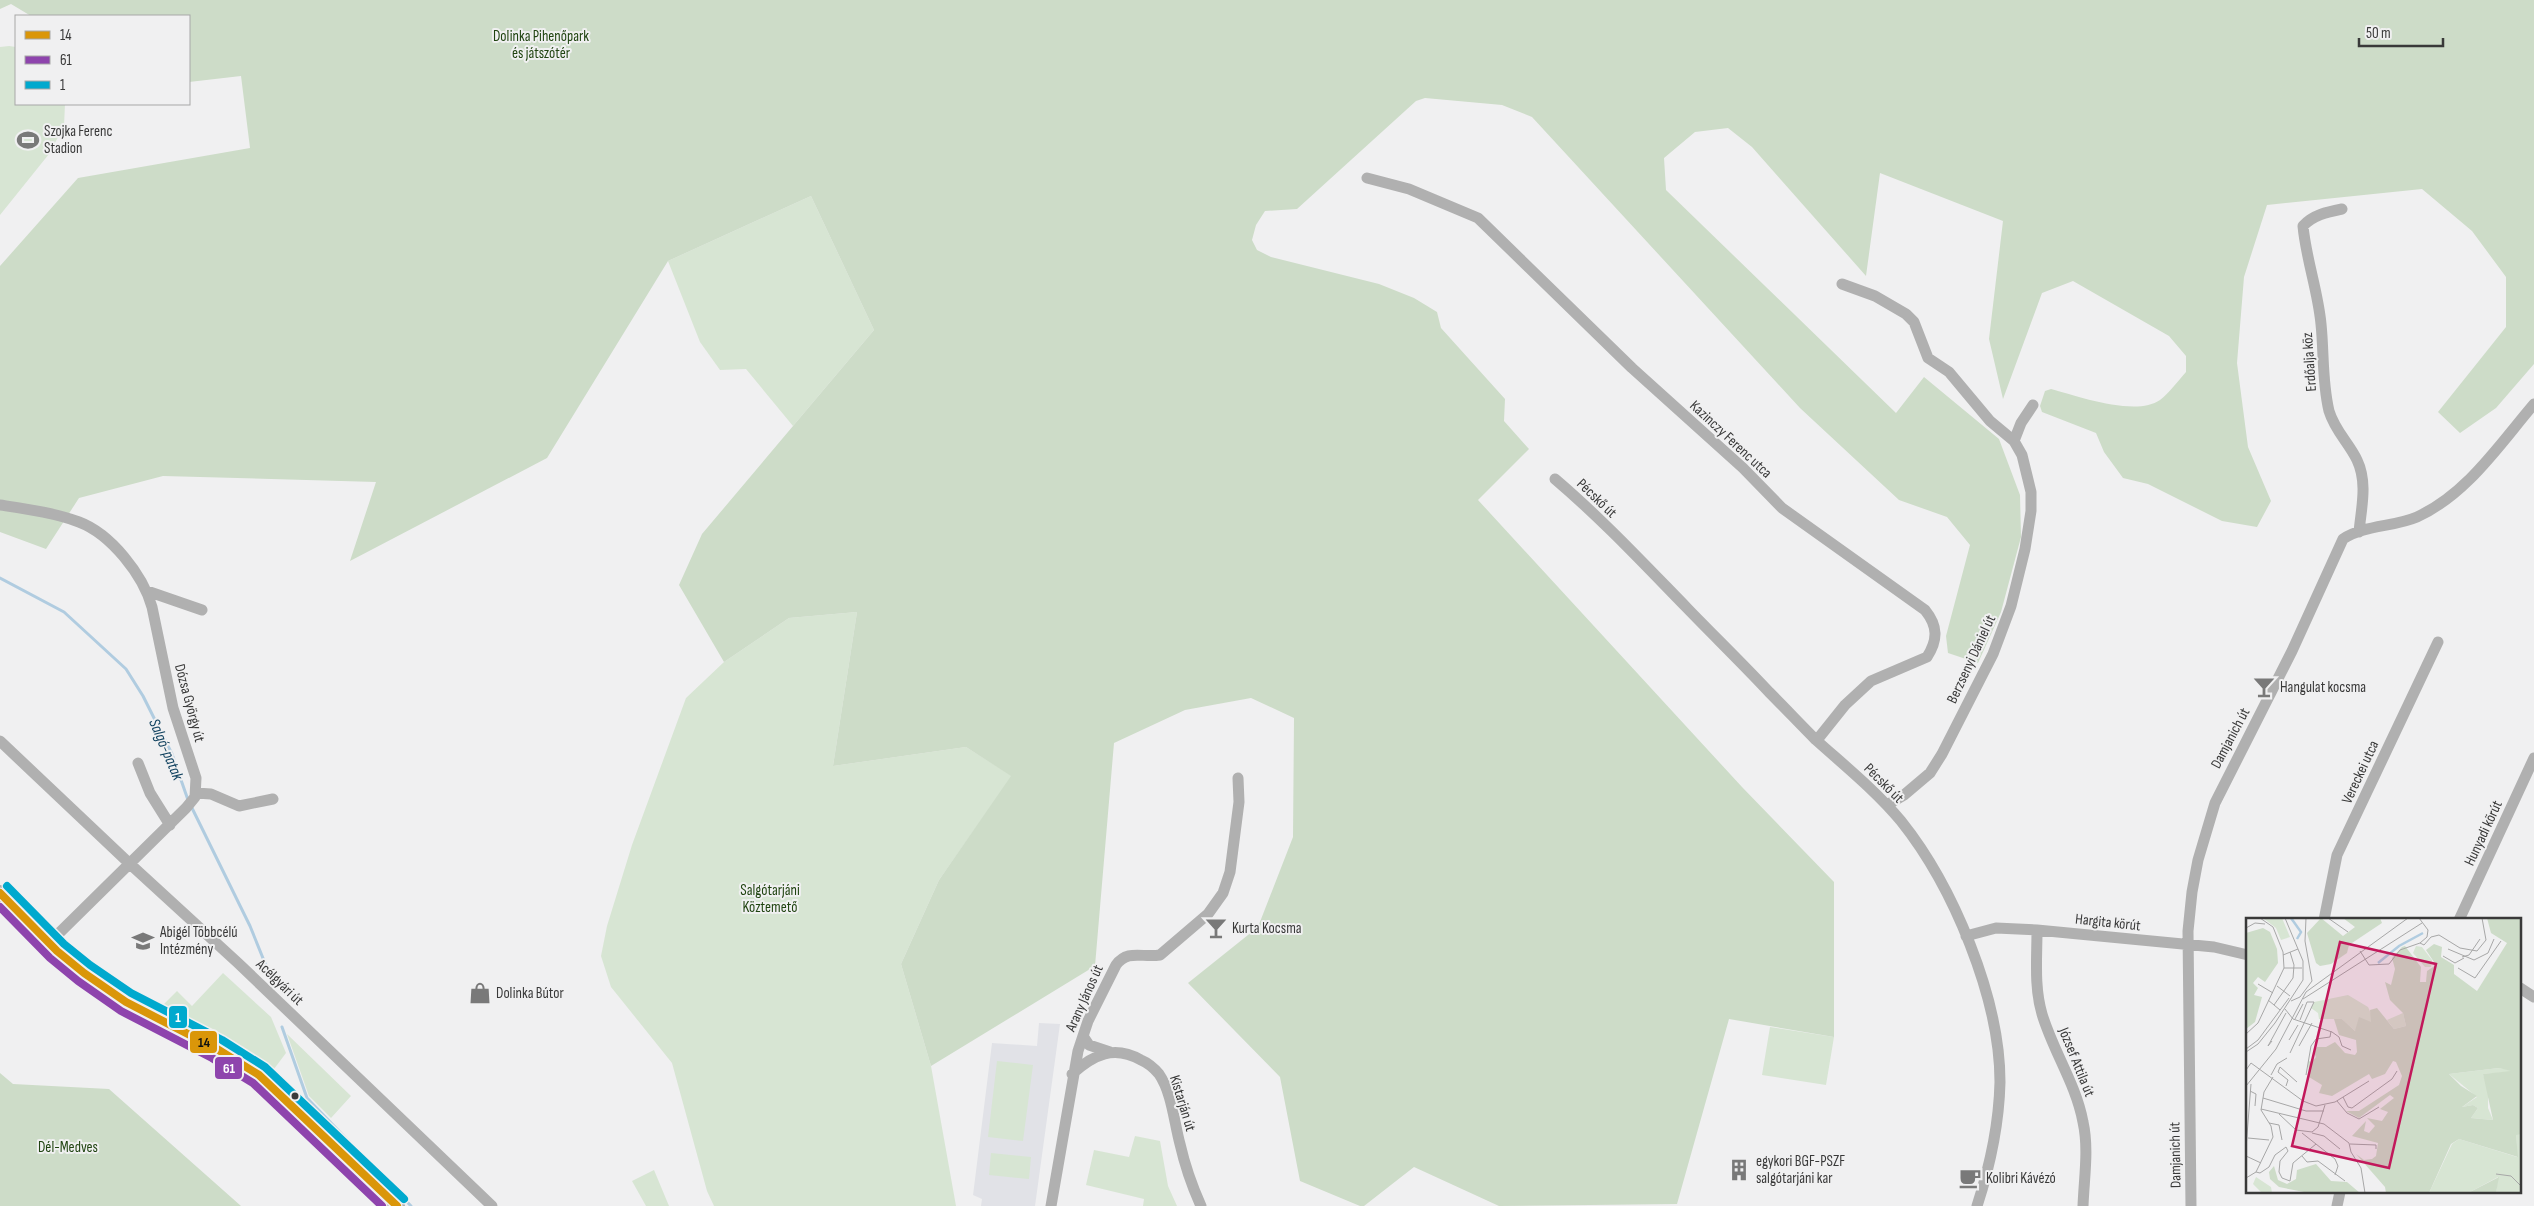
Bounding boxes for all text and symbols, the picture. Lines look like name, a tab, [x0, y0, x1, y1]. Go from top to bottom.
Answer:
legend	[15, 15, 190, 105]
scale bar	[2359, 15, 2443, 47]
text: 50 m	[2366, 24, 2391, 43]
text: 14	[60, 26, 72, 45]
park label: Dolinka Pihenőpark és játszótér	[493, 27, 589, 63]
text: 61	[60, 51, 73, 70]
text: 1	[60, 76, 66, 95]
place label: Szojka Ferenc Stadion	[44, 122, 112, 158]
sports icon: Szojka Ferenc Stadion	[15, 127, 41, 153]
street label: Erdőalja köz	[2298, 331, 2321, 392]
street label: Kazinczy Ferenc utca	[1686, 397, 1776, 482]
street label: Pécskő út	[1573, 475, 1621, 522]
street label: Berzsenyi Dániel út	[1943, 612, 2000, 706]
street label: Dózsa György út	[170, 662, 209, 745]
bar icon: Hangulat kocsma	[2251, 674, 2277, 700]
place label: Hangulat kocsma	[2280, 678, 2366, 697]
street label: Damjanich út	[2207, 704, 2255, 772]
water label: Salgó-patak	[144, 716, 187, 784]
street label: Vereckei utca	[2338, 737, 2383, 807]
street label: Pécskő út	[1860, 759, 1908, 808]
street label: Hunyadi körút	[2460, 797, 2507, 869]
park label: Salgótarjáni Köztemető	[740, 881, 800, 917]
street label: Hargita körút	[2074, 910, 2142, 935]
bar icon: Kurta Kocsma	[1203, 915, 1229, 941]
inset map	[2246, 918, 2522, 1194]
place label: Kurta Kocsma	[1232, 919, 1302, 938]
place label: Abigél Többcélú Intézmény	[159, 923, 238, 959]
school or university icon: Abigél Többcélú Intézmény	[130, 928, 156, 954]
street label: Acélgyári út	[251, 954, 308, 1010]
street label: Arany János út	[1061, 961, 1108, 1036]
shop icon: Dolinka Bútor	[467, 980, 493, 1006]
place label: Dolinka Bútor	[496, 984, 564, 1003]
line badge: 1	[168, 1005, 188, 1029]
text: 1	[175, 1009, 181, 1026]
street label: József Attila út	[2054, 1024, 2099, 1100]
line badge: 14	[189, 1030, 218, 1054]
text: 14	[198, 1034, 211, 1051]
line badge: 61	[214, 1056, 243, 1080]
text: 61	[223, 1060, 236, 1077]
street label: Kistarján út	[1165, 1073, 1200, 1134]
unlabelled marker	[290, 1091, 300, 1101]
street label: Damjanich út	[2165, 1121, 2186, 1188]
park label: Dél-Medves	[38, 1138, 98, 1157]
place label: egykori BGF-PSZF salgótarjáni kar	[1756, 1152, 1845, 1188]
building icon: egykori BGF-PSZF salgótarjáni kar	[1726, 1157, 1752, 1183]
cafe icon: Kolibri Kávézó	[1957, 1165, 1983, 1191]
place label: Kolibri Kávézó	[1986, 1169, 2056, 1188]

